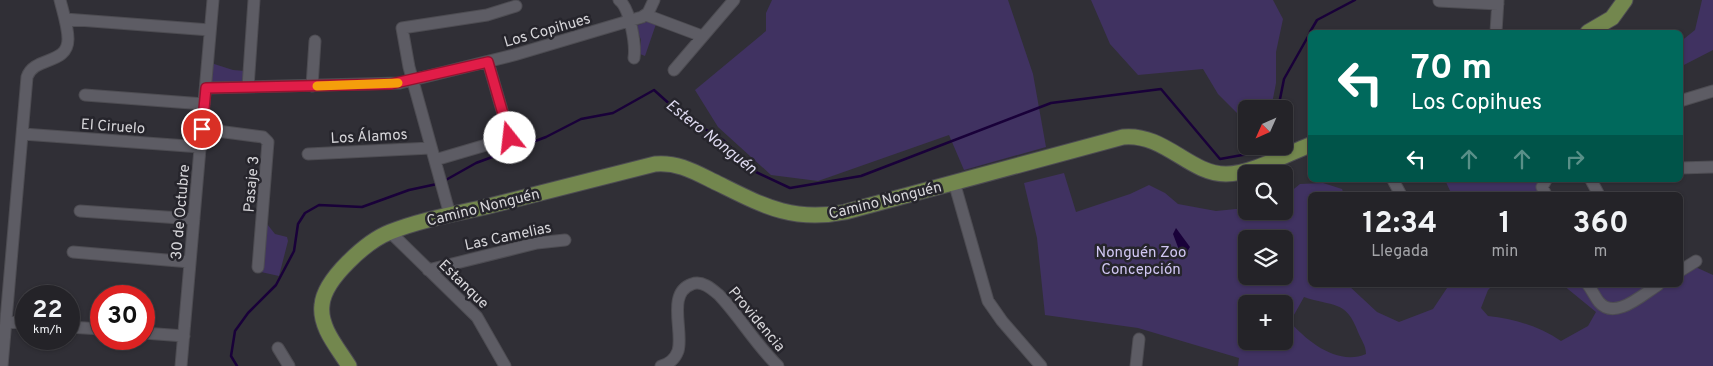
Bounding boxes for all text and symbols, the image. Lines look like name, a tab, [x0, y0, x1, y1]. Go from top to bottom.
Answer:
street label: Los Copihues	[502, 10, 593, 53]
text: 70 m	[1411, 47, 1492, 91]
icon: left	[1328, 50, 1393, 115]
text: Los Copihues	[1411, 90, 1542, 117]
water label: Estero Nonguén	[661, 96, 761, 180]
north arrow	[1238, 100, 1292, 155]
map controls	[1238, 100, 1293, 350]
pin	[181, 108, 223, 150]
position arrow	[483, 111, 535, 163]
icon: arrive	[188, 115, 216, 143]
street label: El Ciruelo	[80, 116, 146, 139]
street label: Los Álamos	[330, 125, 408, 149]
icon: left	[1402, 145, 1430, 173]
icon: ahead	[1455, 145, 1483, 173]
icon: ahead	[1508, 145, 1536, 173]
icon: right	[1561, 145, 1589, 173]
street label: Pasaje 3	[241, 155, 264, 213]
street label: 30 de Octubre	[168, 164, 195, 261]
button: search	[1238, 165, 1293, 220]
street label: Camino Nonguén	[827, 178, 944, 225]
street label: Camino Nonguén	[425, 185, 542, 232]
text: 12:34	[1362, 206, 1437, 243]
text: 1	[1499, 206, 1511, 243]
text: 360	[1573, 206, 1629, 243]
street label: Las Camelias	[463, 219, 553, 256]
button: layers	[1238, 230, 1293, 285]
text: Llegada	[1371, 242, 1428, 262]
text: min	[1492, 242, 1518, 262]
text: m	[1594, 242, 1607, 262]
park label: Nonguén Zoo Concepción	[1096, 244, 1186, 280]
street label: Estanque	[434, 256, 492, 314]
street label: Providencia	[723, 284, 789, 356]
speed limit sign: 30	[90, 285, 155, 350]
text: 22	[32, 295, 63, 327]
button: +	[1238, 295, 1293, 350]
text: km/h	[33, 322, 62, 338]

